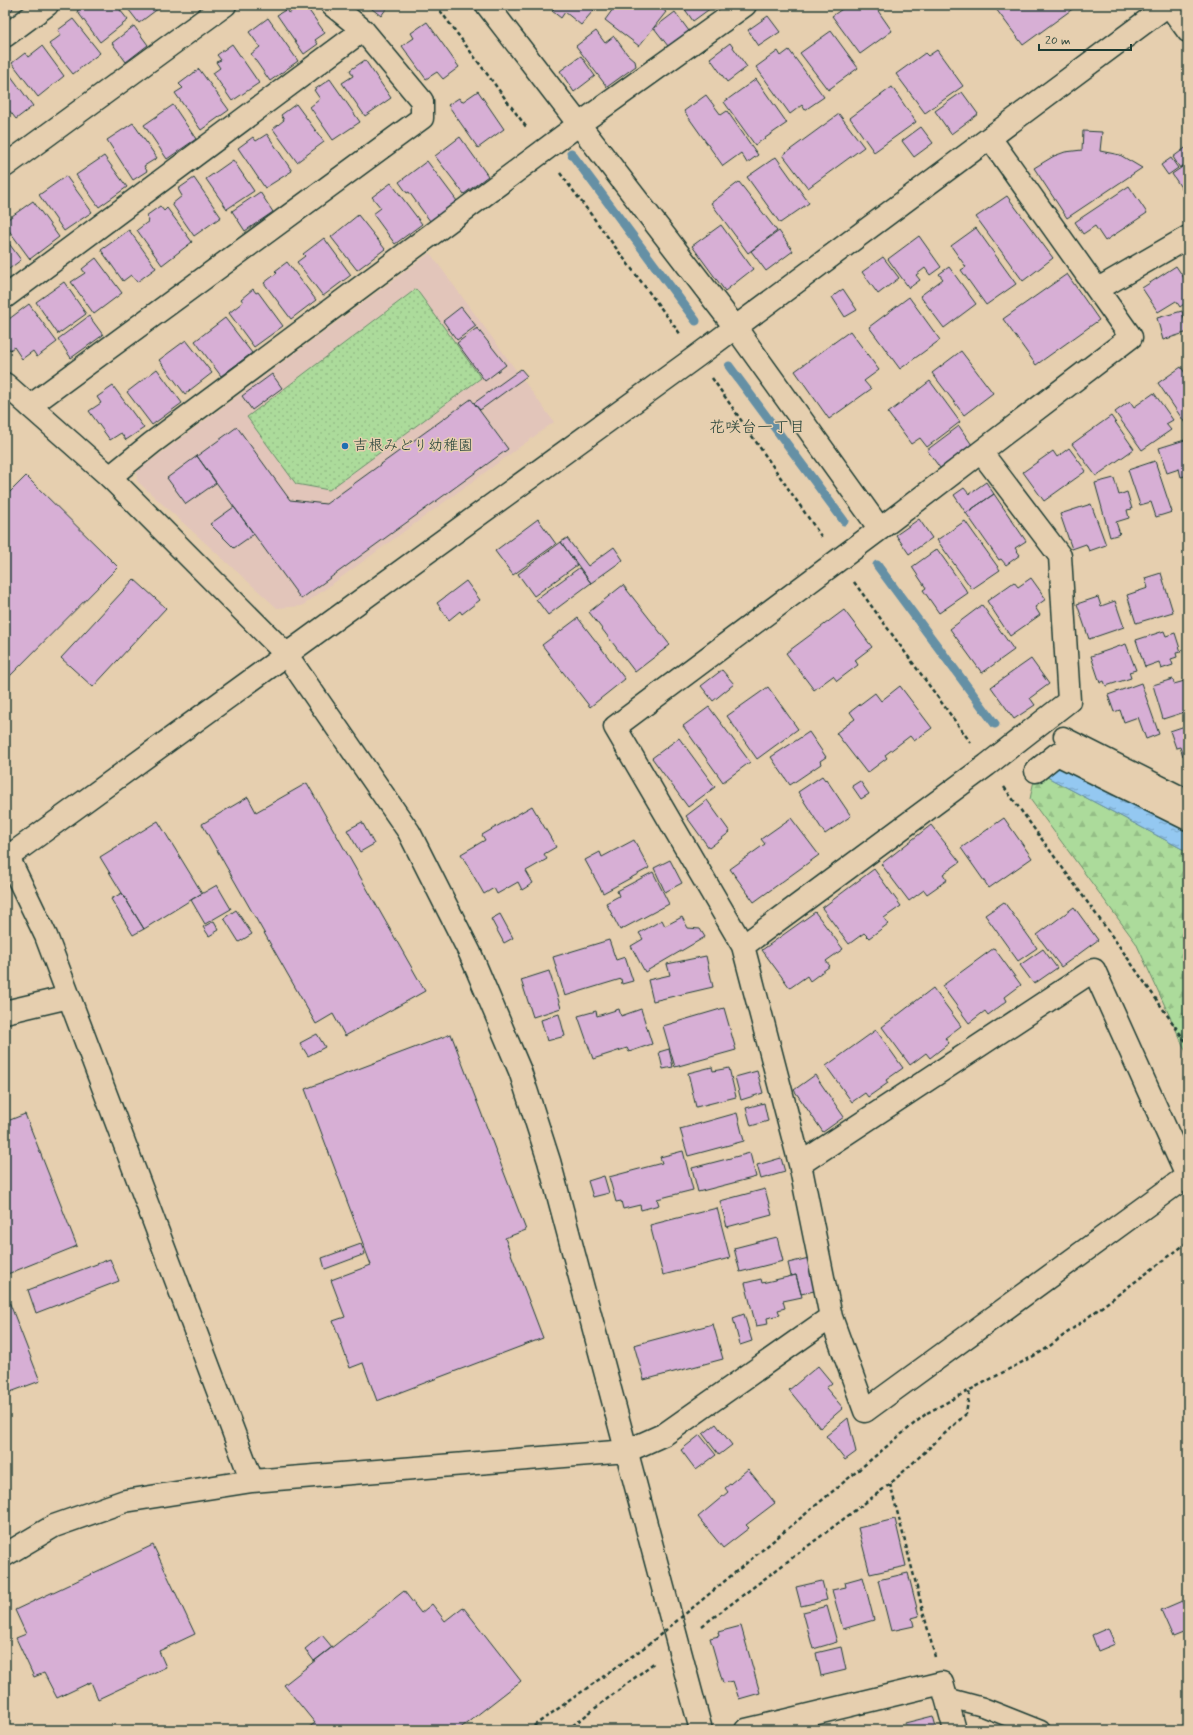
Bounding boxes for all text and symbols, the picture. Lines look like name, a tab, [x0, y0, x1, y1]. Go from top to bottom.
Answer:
scale bar	[1039, 26, 1131, 52]
text: 20 m	[1045, 33, 1071, 49]
district label: 花咲台一丁目	[709, 417, 805, 438]
place label: 吉根みどり幼稚園	[353, 436, 473, 456]
marker: 吉根みどり幼稚園	[340, 441, 350, 451]

